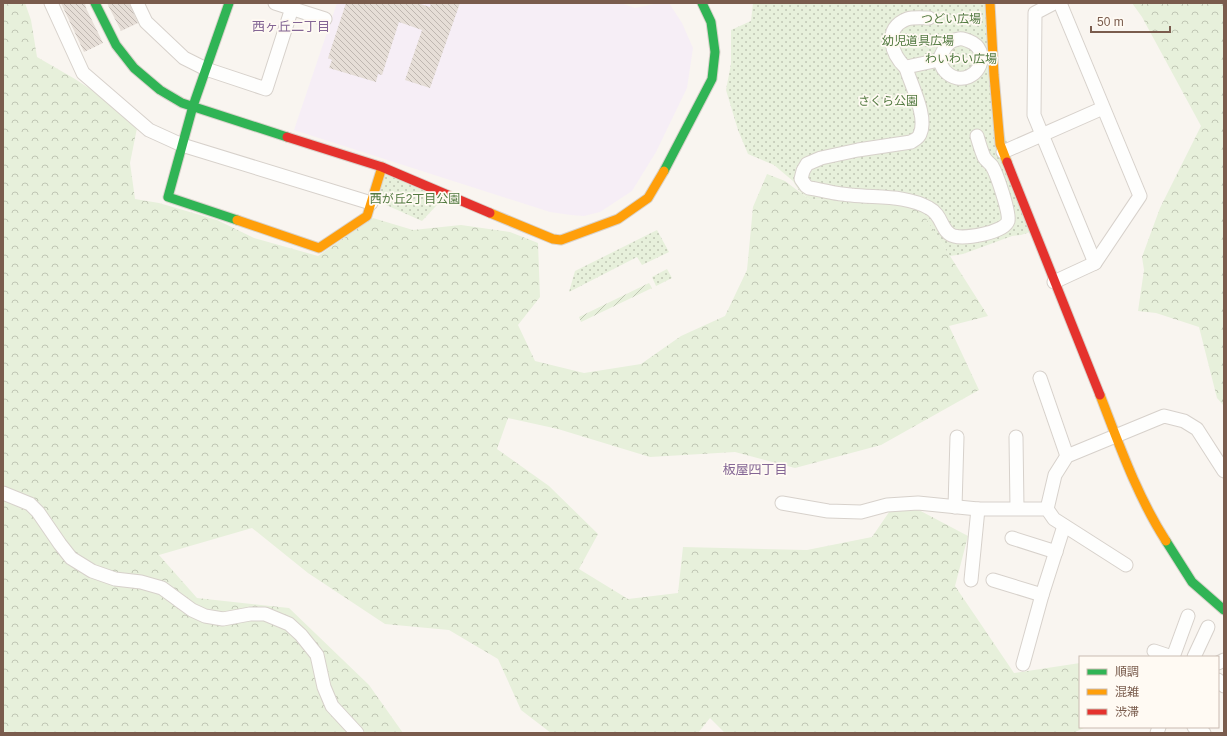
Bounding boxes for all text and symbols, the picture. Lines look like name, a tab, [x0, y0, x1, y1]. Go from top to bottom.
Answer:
scale bar	[1091, 8, 1170, 34]
park label: つどい広場	[921, 12, 981, 26]
text: 50 m	[1097, 15, 1124, 29]
district label: 西ヶ丘二丁目	[252, 19, 330, 34]
park label: 幼児道具広場	[882, 34, 954, 48]
park label: わいわい広場	[925, 52, 997, 66]
park label: さくら公園	[858, 94, 918, 108]
park label: 西が丘2丁目公園	[370, 192, 460, 206]
district label: 板屋四丁目	[722, 462, 788, 477]
legend	[1079, 656, 1219, 728]
text: 順調	[1115, 665, 1139, 679]
text: 混雑	[1115, 685, 1139, 699]
text: 渋滞	[1115, 705, 1139, 719]

